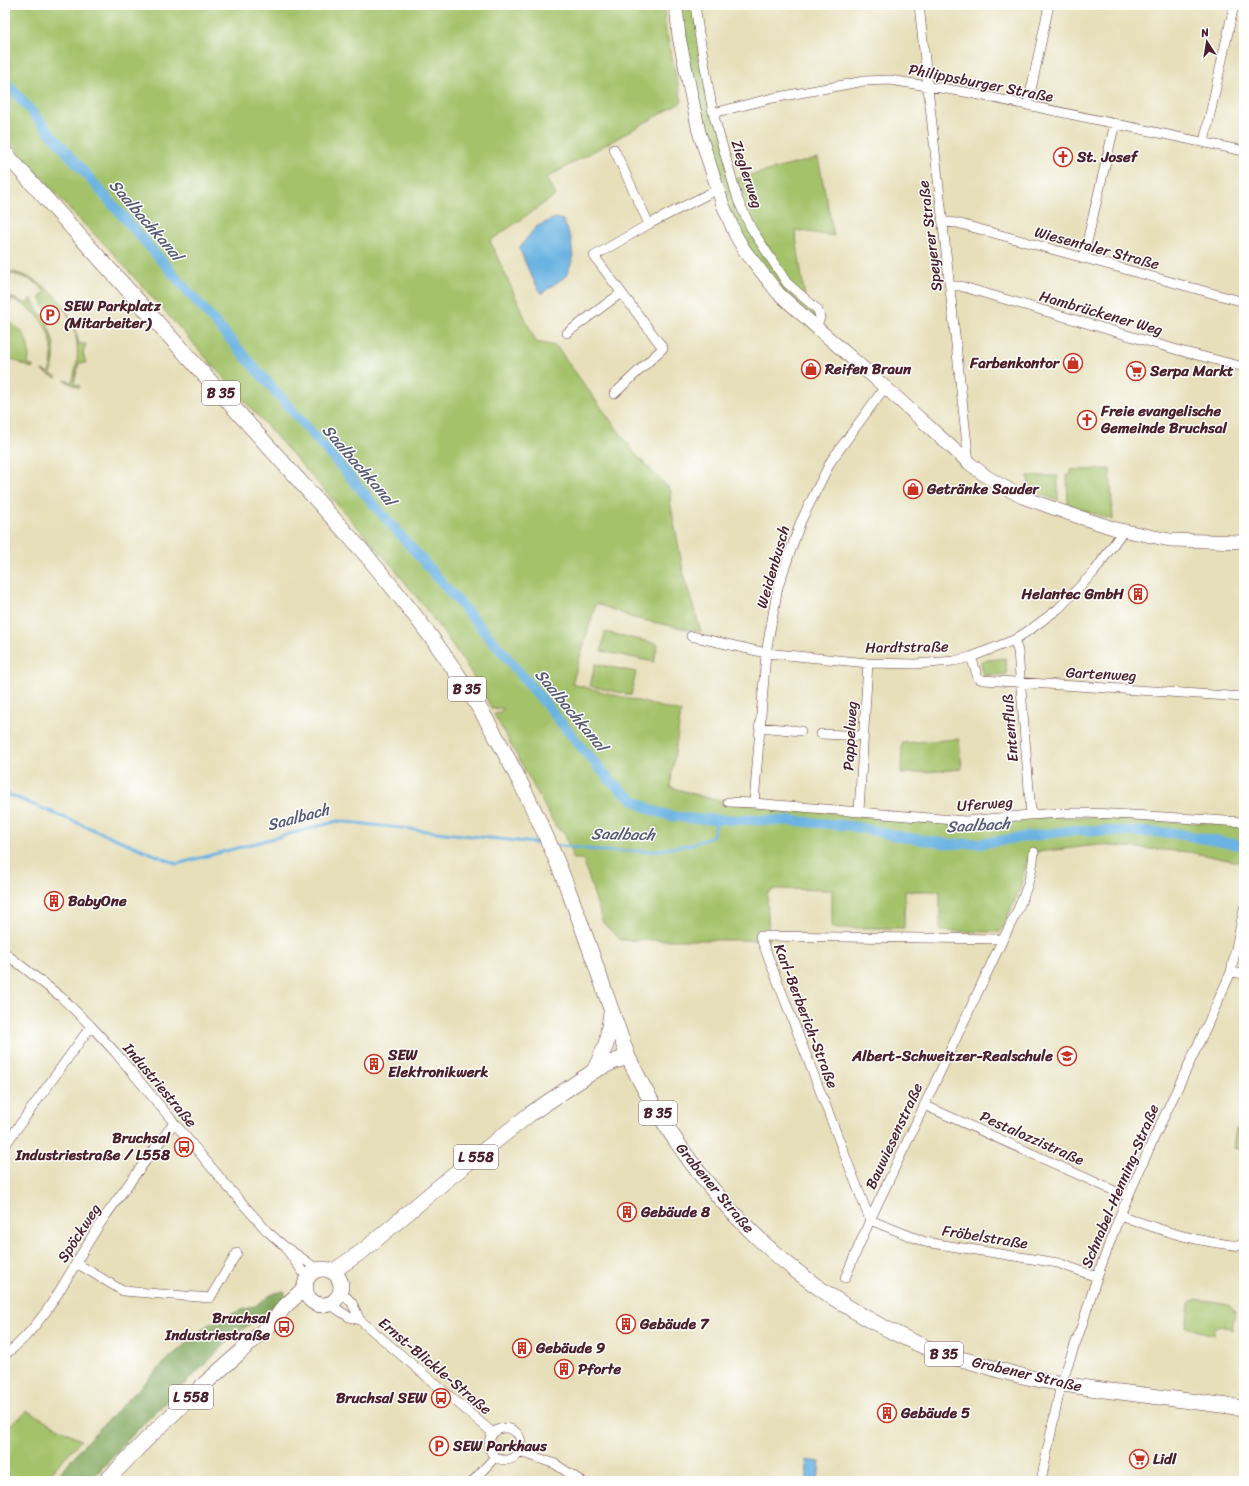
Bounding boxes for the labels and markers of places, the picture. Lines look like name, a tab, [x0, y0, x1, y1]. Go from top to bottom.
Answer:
place label: St. Josef	[1076, 144, 1139, 170]
church icon: St. Josef	[1052, 146, 1074, 168]
place label: SEW Parkplatz (Mitarbeiter)	[63, 293, 162, 336]
parking icon: SEW Parkplatz (Mitarbeiter)	[39, 304, 61, 326]
place label: Farbenkontor	[969, 350, 1061, 376]
shop icon: Farbenkontor	[1062, 352, 1084, 374]
place label: Reifen Braun	[824, 356, 912, 382]
shop icon: Reifen Braun	[800, 358, 822, 380]
place label: Serpa Markt	[1149, 358, 1234, 384]
supermarket icon: Serpa Markt	[1125, 360, 1147, 382]
place label: Freie evangelische Gemeinde Bruchsal	[1100, 398, 1227, 441]
church icon: Freie evangelische Gemeinde Bruchsal	[1076, 409, 1098, 431]
place label: Getränke Sauder	[926, 476, 1041, 502]
shop icon: Getränke Sauder	[902, 478, 924, 500]
place label: Helantec GmbH	[1021, 581, 1124, 607]
building icon: Helantec GmbH	[1127, 583, 1149, 605]
place label: BabyOne	[68, 888, 127, 914]
building icon: BabyOne	[43, 890, 65, 912]
place label: SEW Elektronikwerk	[387, 1042, 489, 1085]
place label: Albert-Schweitzer-Realschule	[851, 1043, 1053, 1069]
school or university icon: Albert-Schweitzer-Realschule	[1056, 1045, 1078, 1067]
building icon: SEW Elektronikwerk	[363, 1053, 385, 1075]
place label: Bruchsal Industriestraße / L558	[15, 1125, 171, 1168]
bus stop icon: Bruchsal Industriestraße / L558	[173, 1136, 195, 1158]
place label: Gebäude 8	[640, 1199, 711, 1225]
building icon: Gebäude 8	[616, 1201, 638, 1223]
place label: Bruchsal Industriestraße	[164, 1305, 271, 1348]
place label: Gebäude 7	[639, 1311, 710, 1337]
building icon: Gebäude 7	[615, 1313, 637, 1335]
bus stop icon: Bruchsal Industriestraße	[273, 1316, 295, 1338]
place label: Gebäude 9	[535, 1335, 605, 1361]
building icon: Gebäude 9	[511, 1337, 533, 1359]
place label: Pforte	[578, 1356, 622, 1382]
building icon: Pforte	[553, 1358, 575, 1380]
place label: Bruchsal SEW	[336, 1385, 428, 1411]
bus stop icon: Bruchsal SEW	[430, 1387, 452, 1409]
place label: Gebäude 5	[900, 1400, 970, 1426]
building icon: Gebäude 5	[876, 1402, 898, 1424]
place label: SEW Parkhaus	[452, 1433, 548, 1459]
parking icon: SEW Parkhaus	[428, 1435, 450, 1457]
place label: Lidl	[1153, 1446, 1177, 1472]
supermarket icon: Lidl	[1128, 1448, 1150, 1470]

